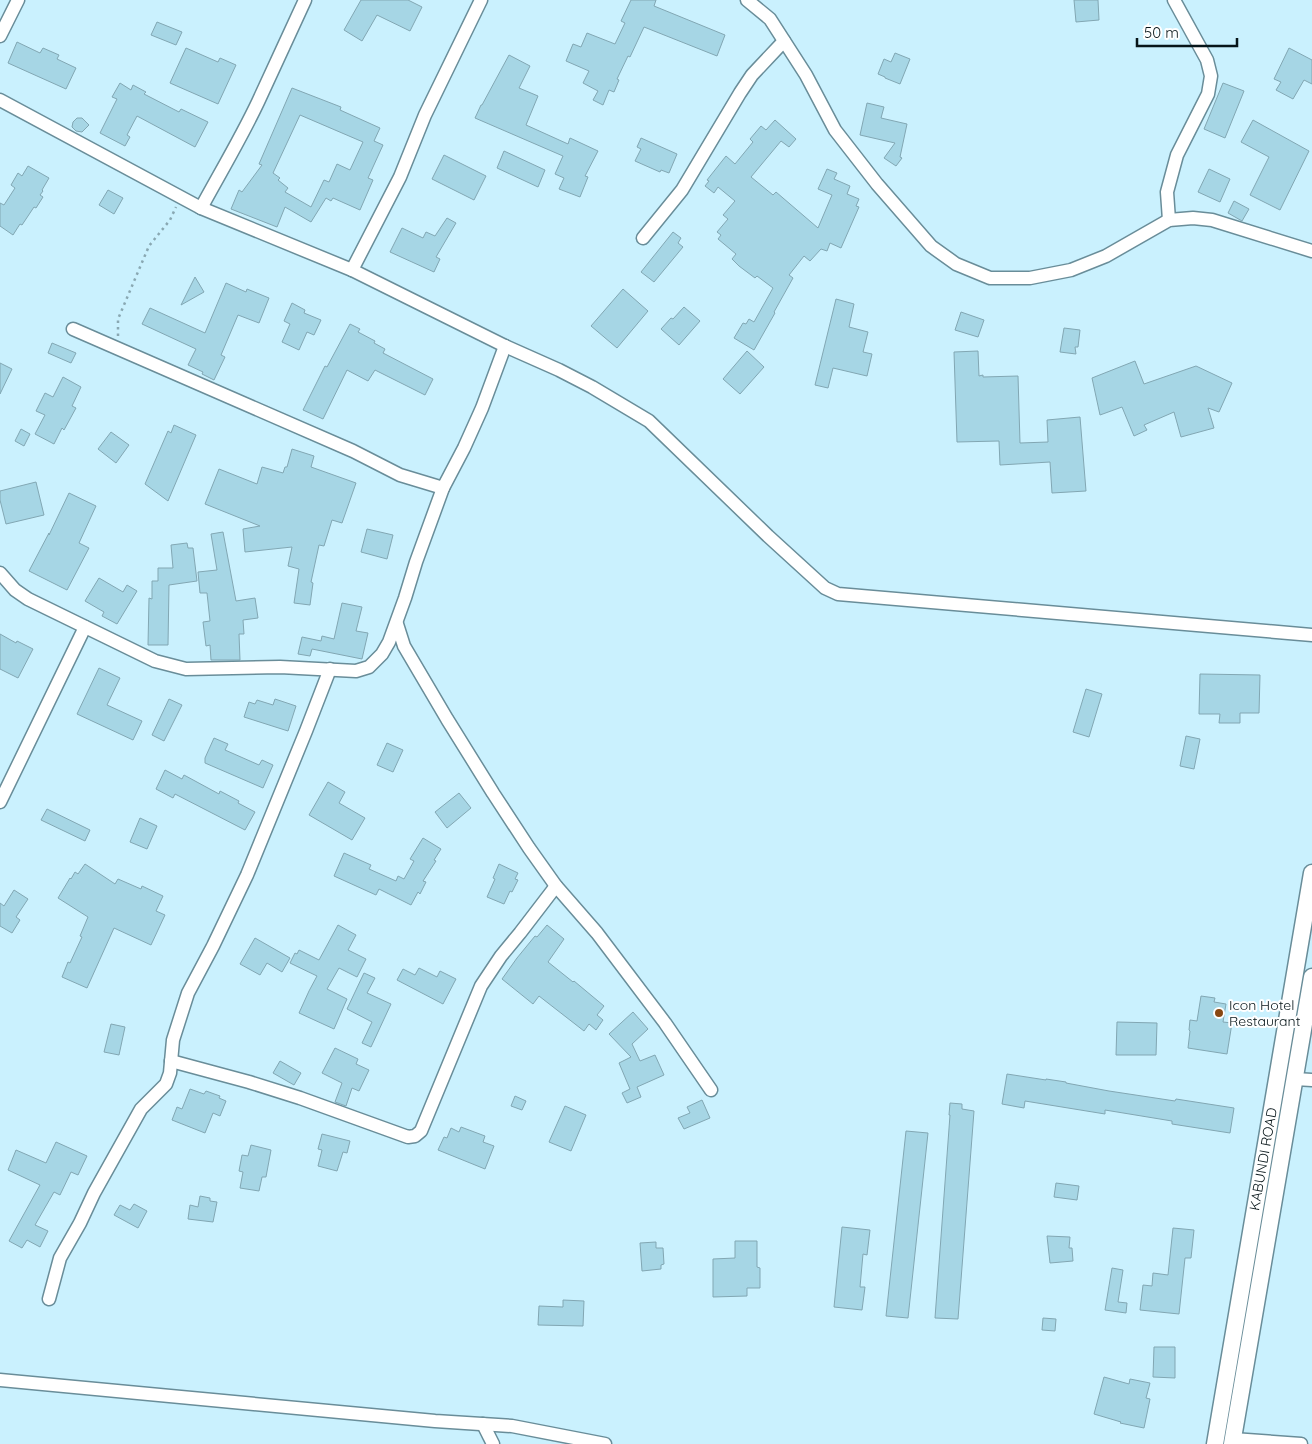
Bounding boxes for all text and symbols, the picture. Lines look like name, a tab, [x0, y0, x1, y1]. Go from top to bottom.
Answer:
scale bar	[1137, 15, 1237, 47]
text: 50 m	[1144, 23, 1179, 42]
place label: Icon Hotel Restaurant	[1229, 996, 1301, 1030]
marker: Icon Hotel Restaurant	[1213, 1007, 1225, 1019]
street label: KABUNDI ROAD	[1245, 1106, 1281, 1212]

